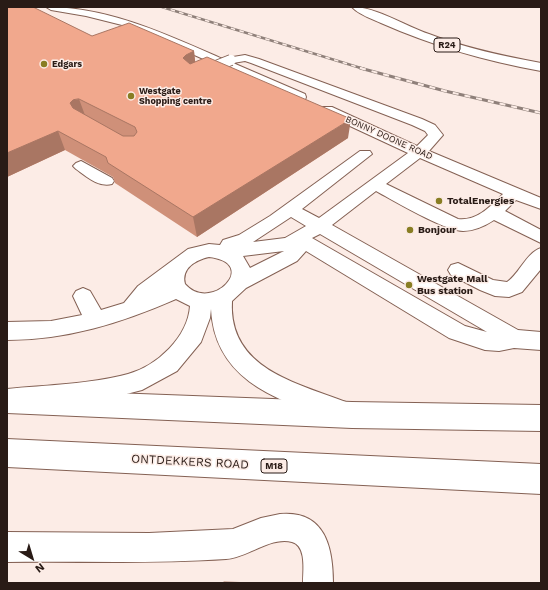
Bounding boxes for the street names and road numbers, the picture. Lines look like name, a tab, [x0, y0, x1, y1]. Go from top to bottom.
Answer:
road number: R24	[434, 38, 460, 52]
street label: BONNY DOONE ROAD	[344, 114, 434, 162]
street label: ONTDEKKERS ROAD	[131, 452, 249, 472]
road number: M18	[261, 459, 287, 473]

